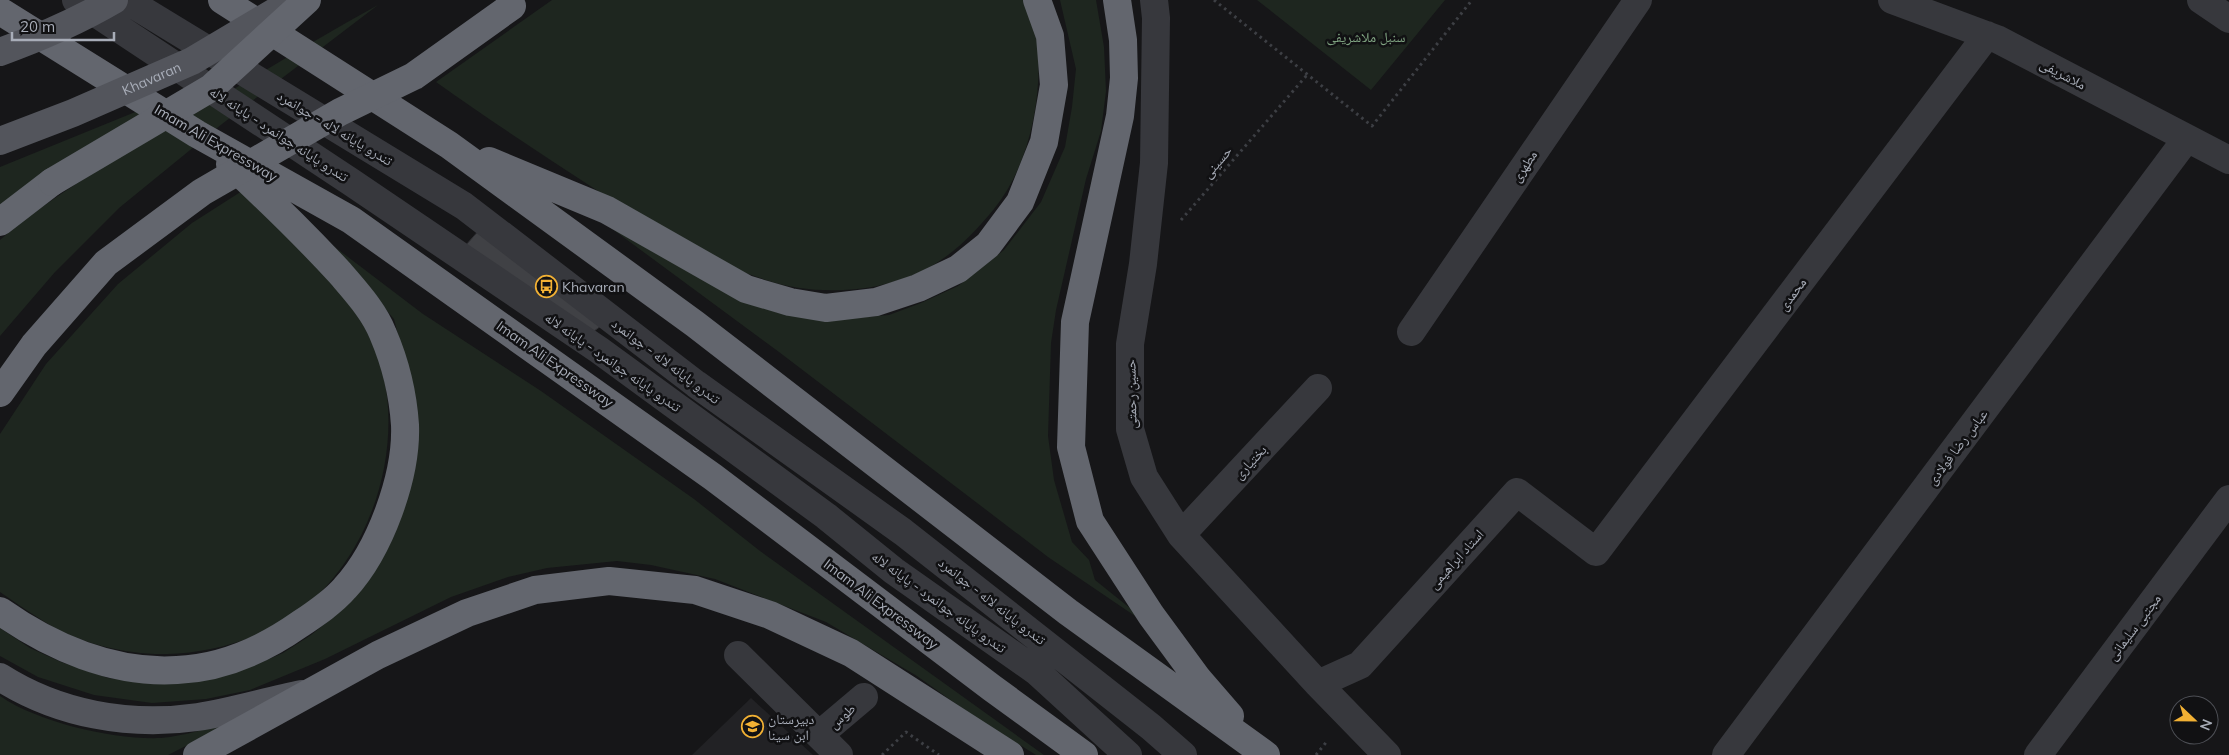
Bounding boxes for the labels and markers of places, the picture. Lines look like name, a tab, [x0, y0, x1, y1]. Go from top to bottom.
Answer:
bus stop icon: Khavaran	[534, 275, 558, 299]
place label: Khavaran	[562, 278, 625, 296]
place label: دبیرستان ابن سینا	[768, 710, 815, 744]
school or university icon: دبیرستان ابن سینا	[740, 715, 764, 739]

